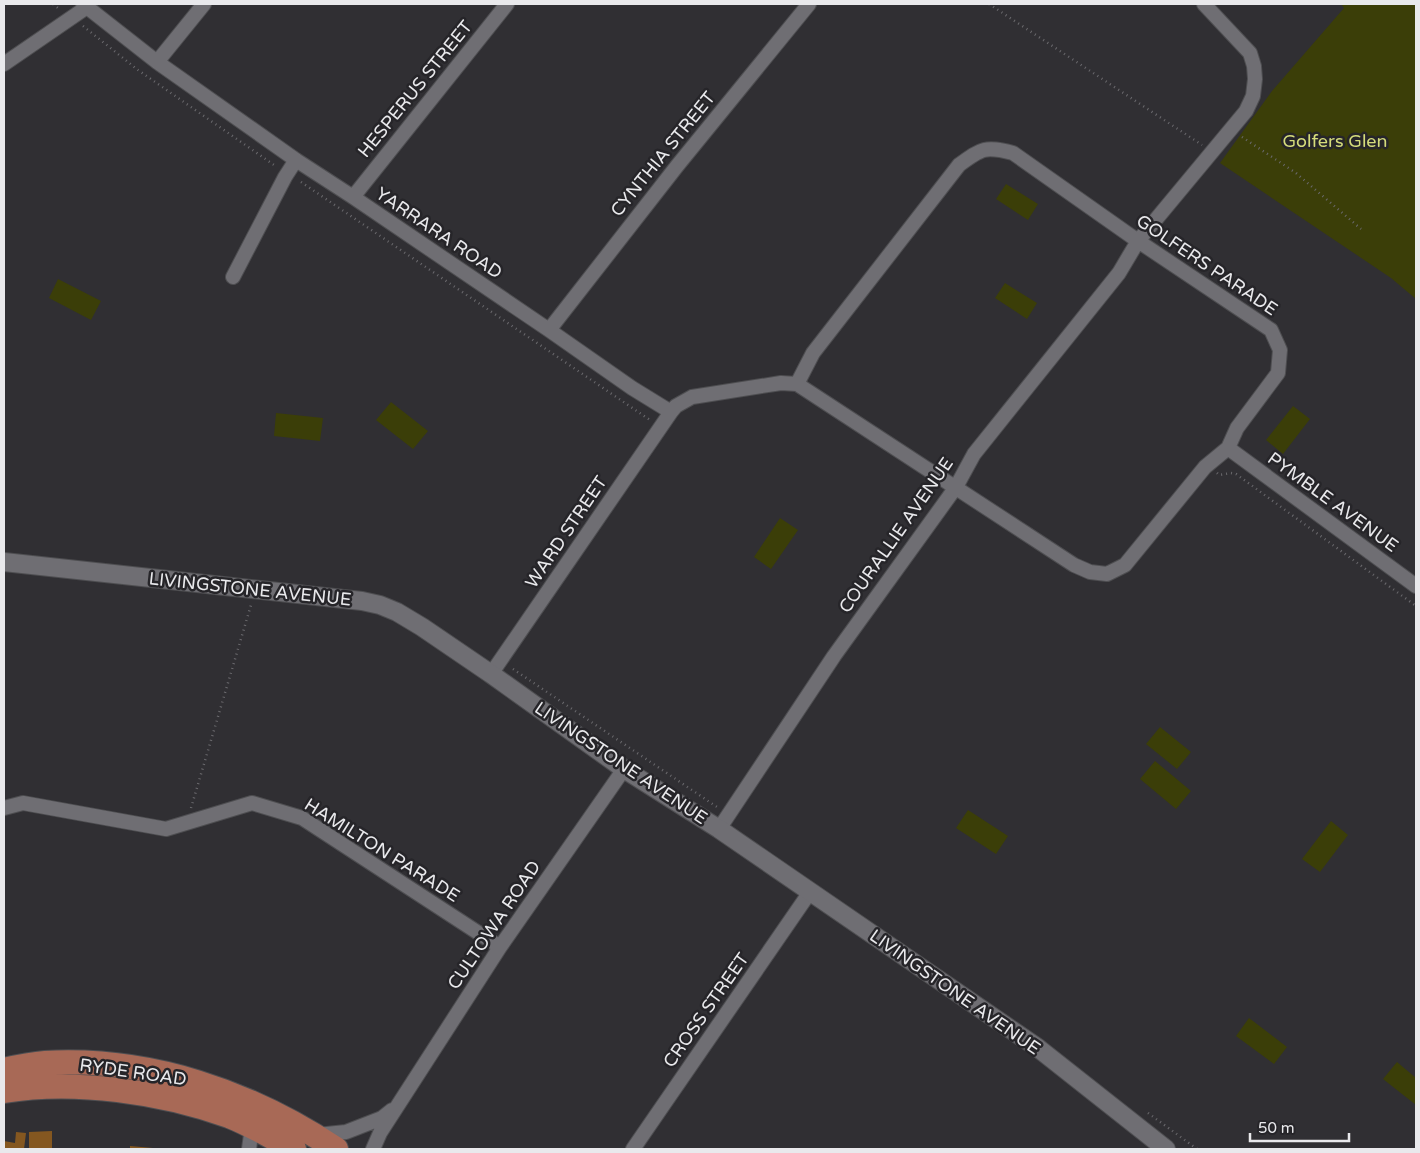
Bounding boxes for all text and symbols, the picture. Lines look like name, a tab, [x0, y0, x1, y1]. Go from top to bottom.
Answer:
street label: HESPERUS STREET	[353, 16, 477, 162]
street label: CYNTHIA STREET	[606, 87, 720, 221]
park label: Golfers Glen	[1282, 130, 1388, 152]
street label: YARRARA ROAD	[372, 183, 506, 283]
street label: GOLFERS PARADE	[1132, 210, 1282, 320]
street label: PYMBLE AVENUE	[1263, 447, 1403, 557]
street label: COURALLIE AVENUE	[834, 453, 958, 617]
street label: WARD STREET	[520, 472, 612, 592]
street label: LIVINGSTONE AVENUE	[148, 567, 352, 611]
street label: LIVINGSTONE AVENUE	[530, 697, 712, 829]
street label: HAMILTON PARADE	[300, 793, 464, 907]
street label: CULTOWA ROAD	[443, 856, 545, 994]
street label: LIVINGSTONE AVENUE	[865, 925, 1045, 1059]
street label: CROSS STREET	[658, 948, 754, 1072]
street label: RYDE ROAD	[78, 1054, 188, 1090]
scale bar	[1250, 1110, 1349, 1142]
text: 50 m	[1258, 1119, 1295, 1137]

